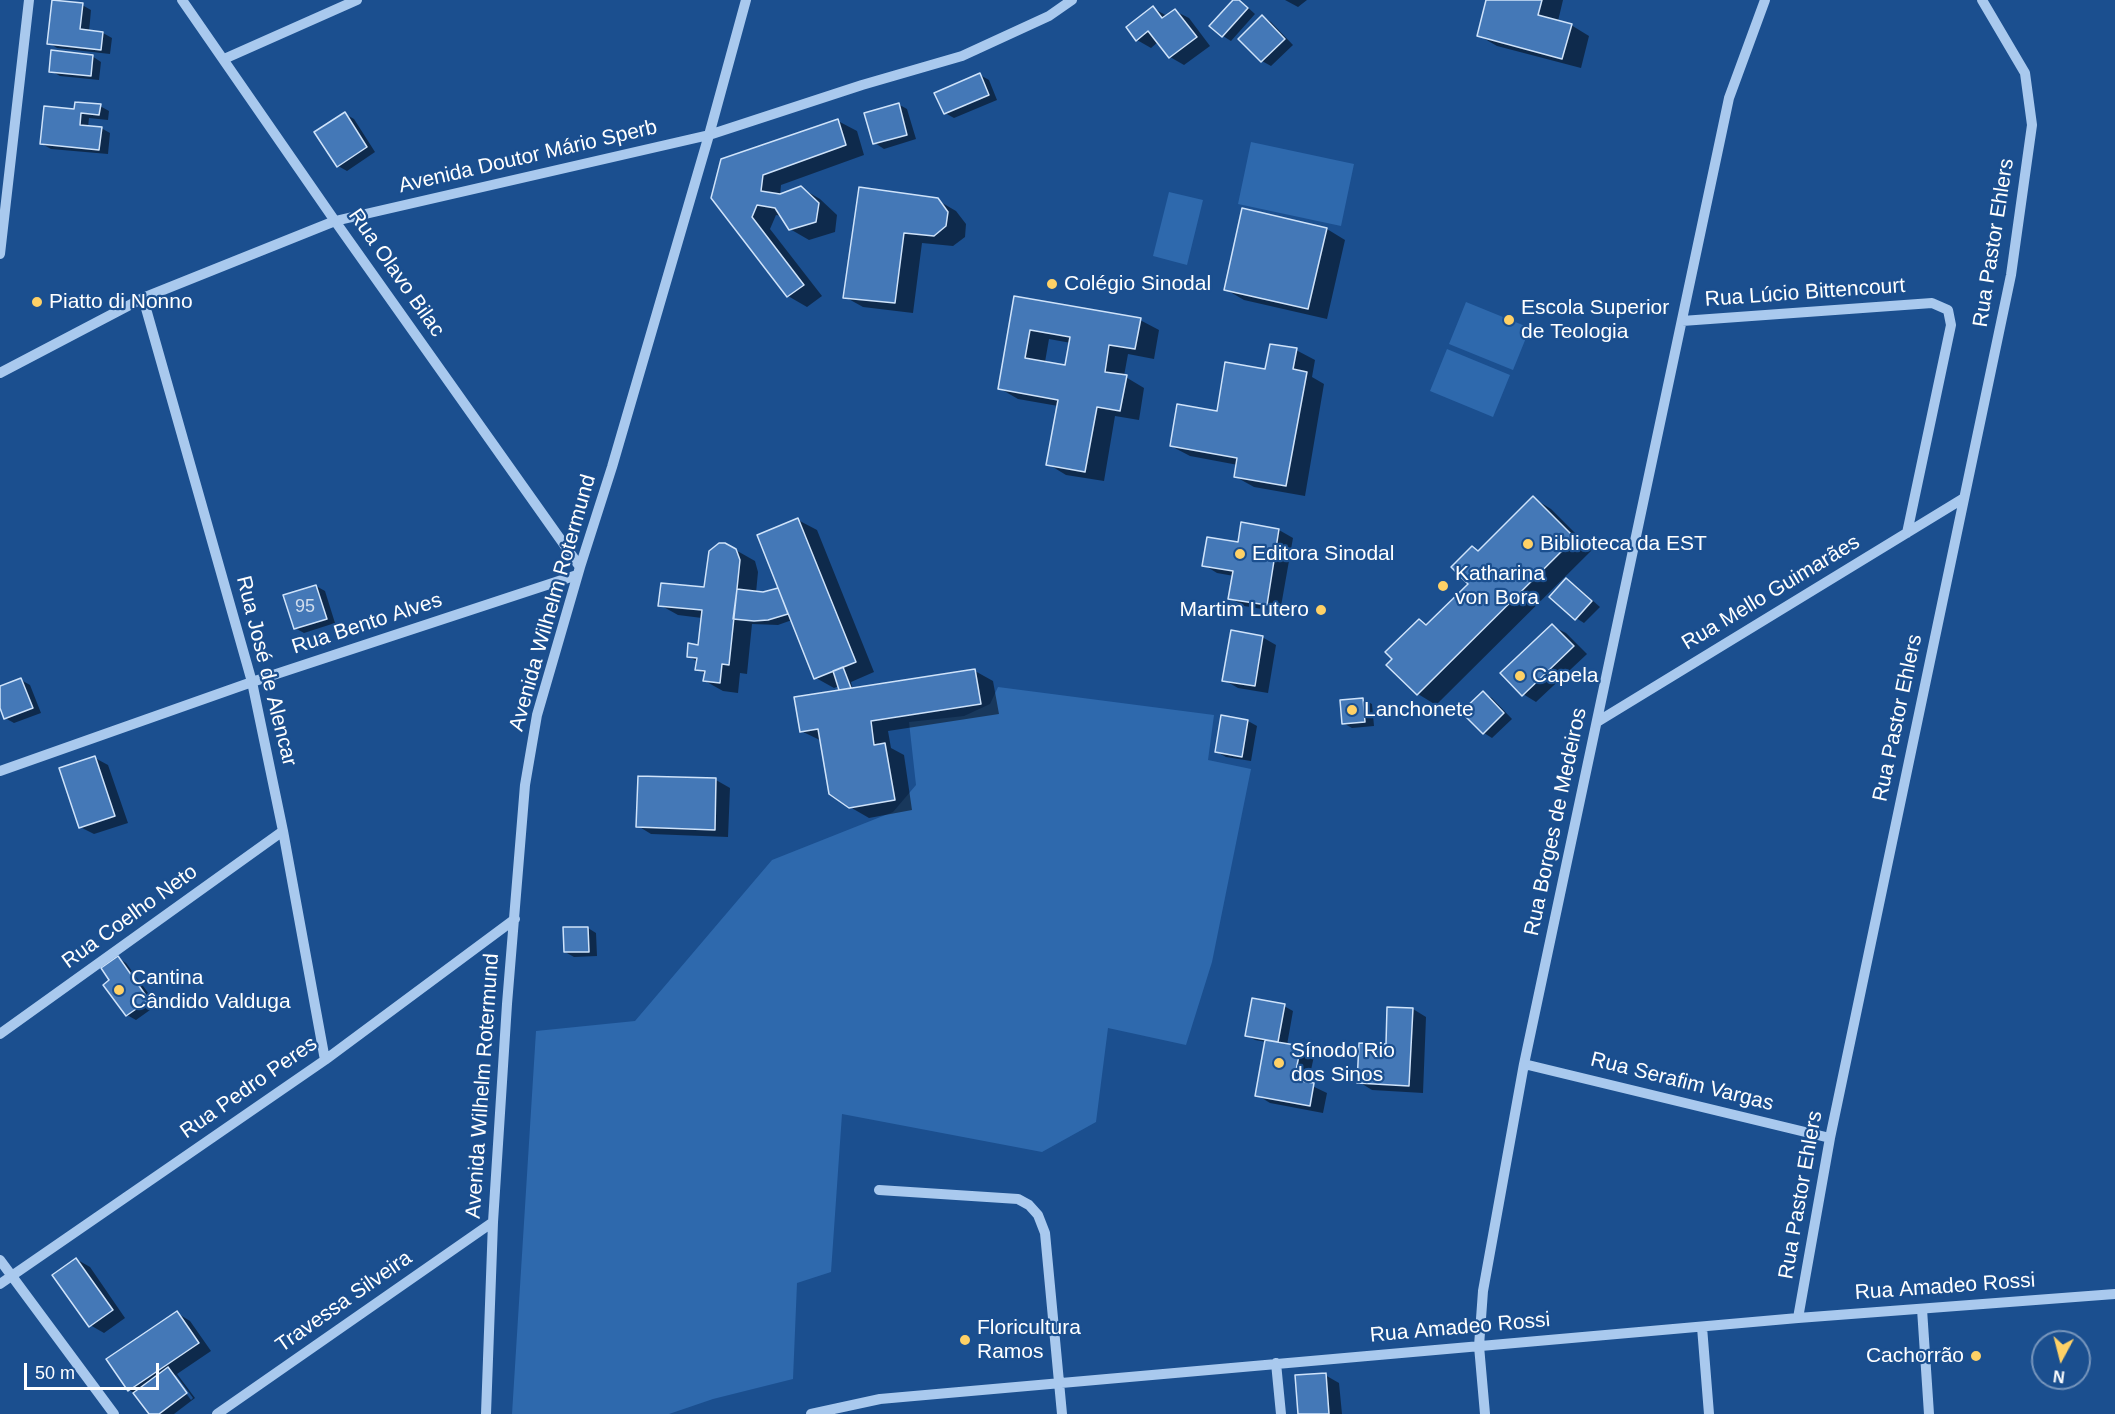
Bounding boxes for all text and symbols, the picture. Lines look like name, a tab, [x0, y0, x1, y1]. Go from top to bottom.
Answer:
street label: Avenida Doutor Mário Sperb	[396, 115, 660, 199]
street label: Rua Pastor Ehlers	[1968, 157, 2020, 329]
street label: Rua Olavo Bilac	[342, 204, 450, 342]
place label: Colégio Sinodal	[1064, 271, 1211, 297]
street label: Rua Lúcio Bittencourt	[1704, 273, 1906, 313]
marker: Colégio Sinodal	[1045, 277, 1059, 291]
place label: Piatto di Nonno	[49, 289, 193, 315]
marker: Piatto di Nonno	[30, 295, 44, 309]
place label: Escola Superior de Teologia	[1521, 295, 1669, 345]
marker: Escola Superior de Teologia	[1502, 313, 1516, 327]
street label: Avenida Wilhelm Rotermund	[504, 472, 602, 734]
street label: Rua Mello Guimarães	[1677, 530, 1865, 656]
place label: Biblioteca da EST	[1540, 531, 1707, 557]
marker: Biblioteca da EST	[1521, 537, 1535, 551]
place label: Editora Sinodal	[1252, 541, 1394, 567]
marker: Editora Sinodal	[1233, 547, 1247, 561]
place label: Katharina von Bora	[1455, 561, 1545, 611]
street label: Rua José de Alencar	[230, 573, 302, 769]
marker: Katharina von Bora	[1436, 579, 1450, 593]
street label: Rua Bento Alves	[289, 588, 445, 660]
house number: 95	[295, 596, 315, 618]
place label: Martim Lutero	[1179, 597, 1309, 623]
marker: Martim Lutero	[1314, 603, 1328, 617]
street label: Rua Pastor Ehlers	[1868, 632, 1928, 804]
place label: Capela	[1532, 663, 1599, 689]
marker: Capela	[1513, 669, 1527, 683]
place label: Lanchonete	[1364, 697, 1474, 723]
marker: Lanchonete	[1345, 703, 1359, 717]
street label: Rua Borges de Medeiros	[1520, 706, 1592, 938]
street label: Rua Coelho Neto	[57, 859, 203, 975]
street label: Avenida Wilhelm Rotermund	[461, 953, 505, 1219]
place label: Cantina Cândido Valduga	[131, 965, 291, 1015]
marker: Cantina Cândido Valduga	[112, 983, 126, 997]
street label: Rua Pedro Peres	[176, 1031, 322, 1145]
place label: Sínodo Rio dos Sinos	[1291, 1038, 1395, 1088]
street label: Rua Serafim Vargas	[1588, 1047, 1776, 1117]
marker: Sínodo Rio dos Sinos	[1272, 1056, 1286, 1070]
street label: Rua Pastor Ehlers	[1774, 1109, 1828, 1281]
street label: Travessa Silveira	[271, 1246, 417, 1358]
street label: Rua Amadeo Rossi	[1854, 1268, 2036, 1306]
street label: Rua Amadeo Rossi	[1369, 1308, 1551, 1348]
place label: Floricultura Ramos	[977, 1315, 1081, 1365]
north arrow	[2031, 1330, 2091, 1390]
marker: Floricultura Ramos	[958, 1333, 972, 1347]
place label: Cachorrão	[1866, 1343, 1964, 1369]
marker: Cachorrão	[1969, 1349, 1983, 1363]
scale bar	[27, 1351, 162, 1389]
text: 50 m	[35, 1363, 75, 1383]
text: N	[2052, 1367, 2066, 1386]

